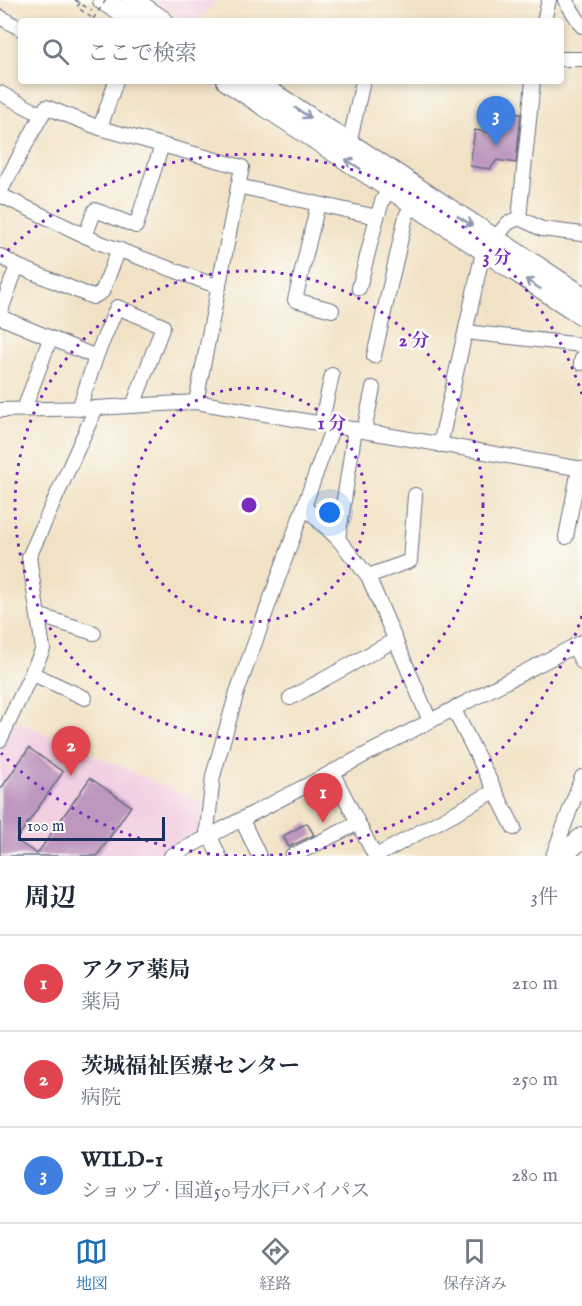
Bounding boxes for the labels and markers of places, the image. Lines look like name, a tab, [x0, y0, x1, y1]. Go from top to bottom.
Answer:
pin: 3	[476, 96, 516, 146]
centre of rings	[239, 495, 259, 515]
pin: 2	[52, 726, 90, 776]
pin: 1	[304, 774, 342, 823]

